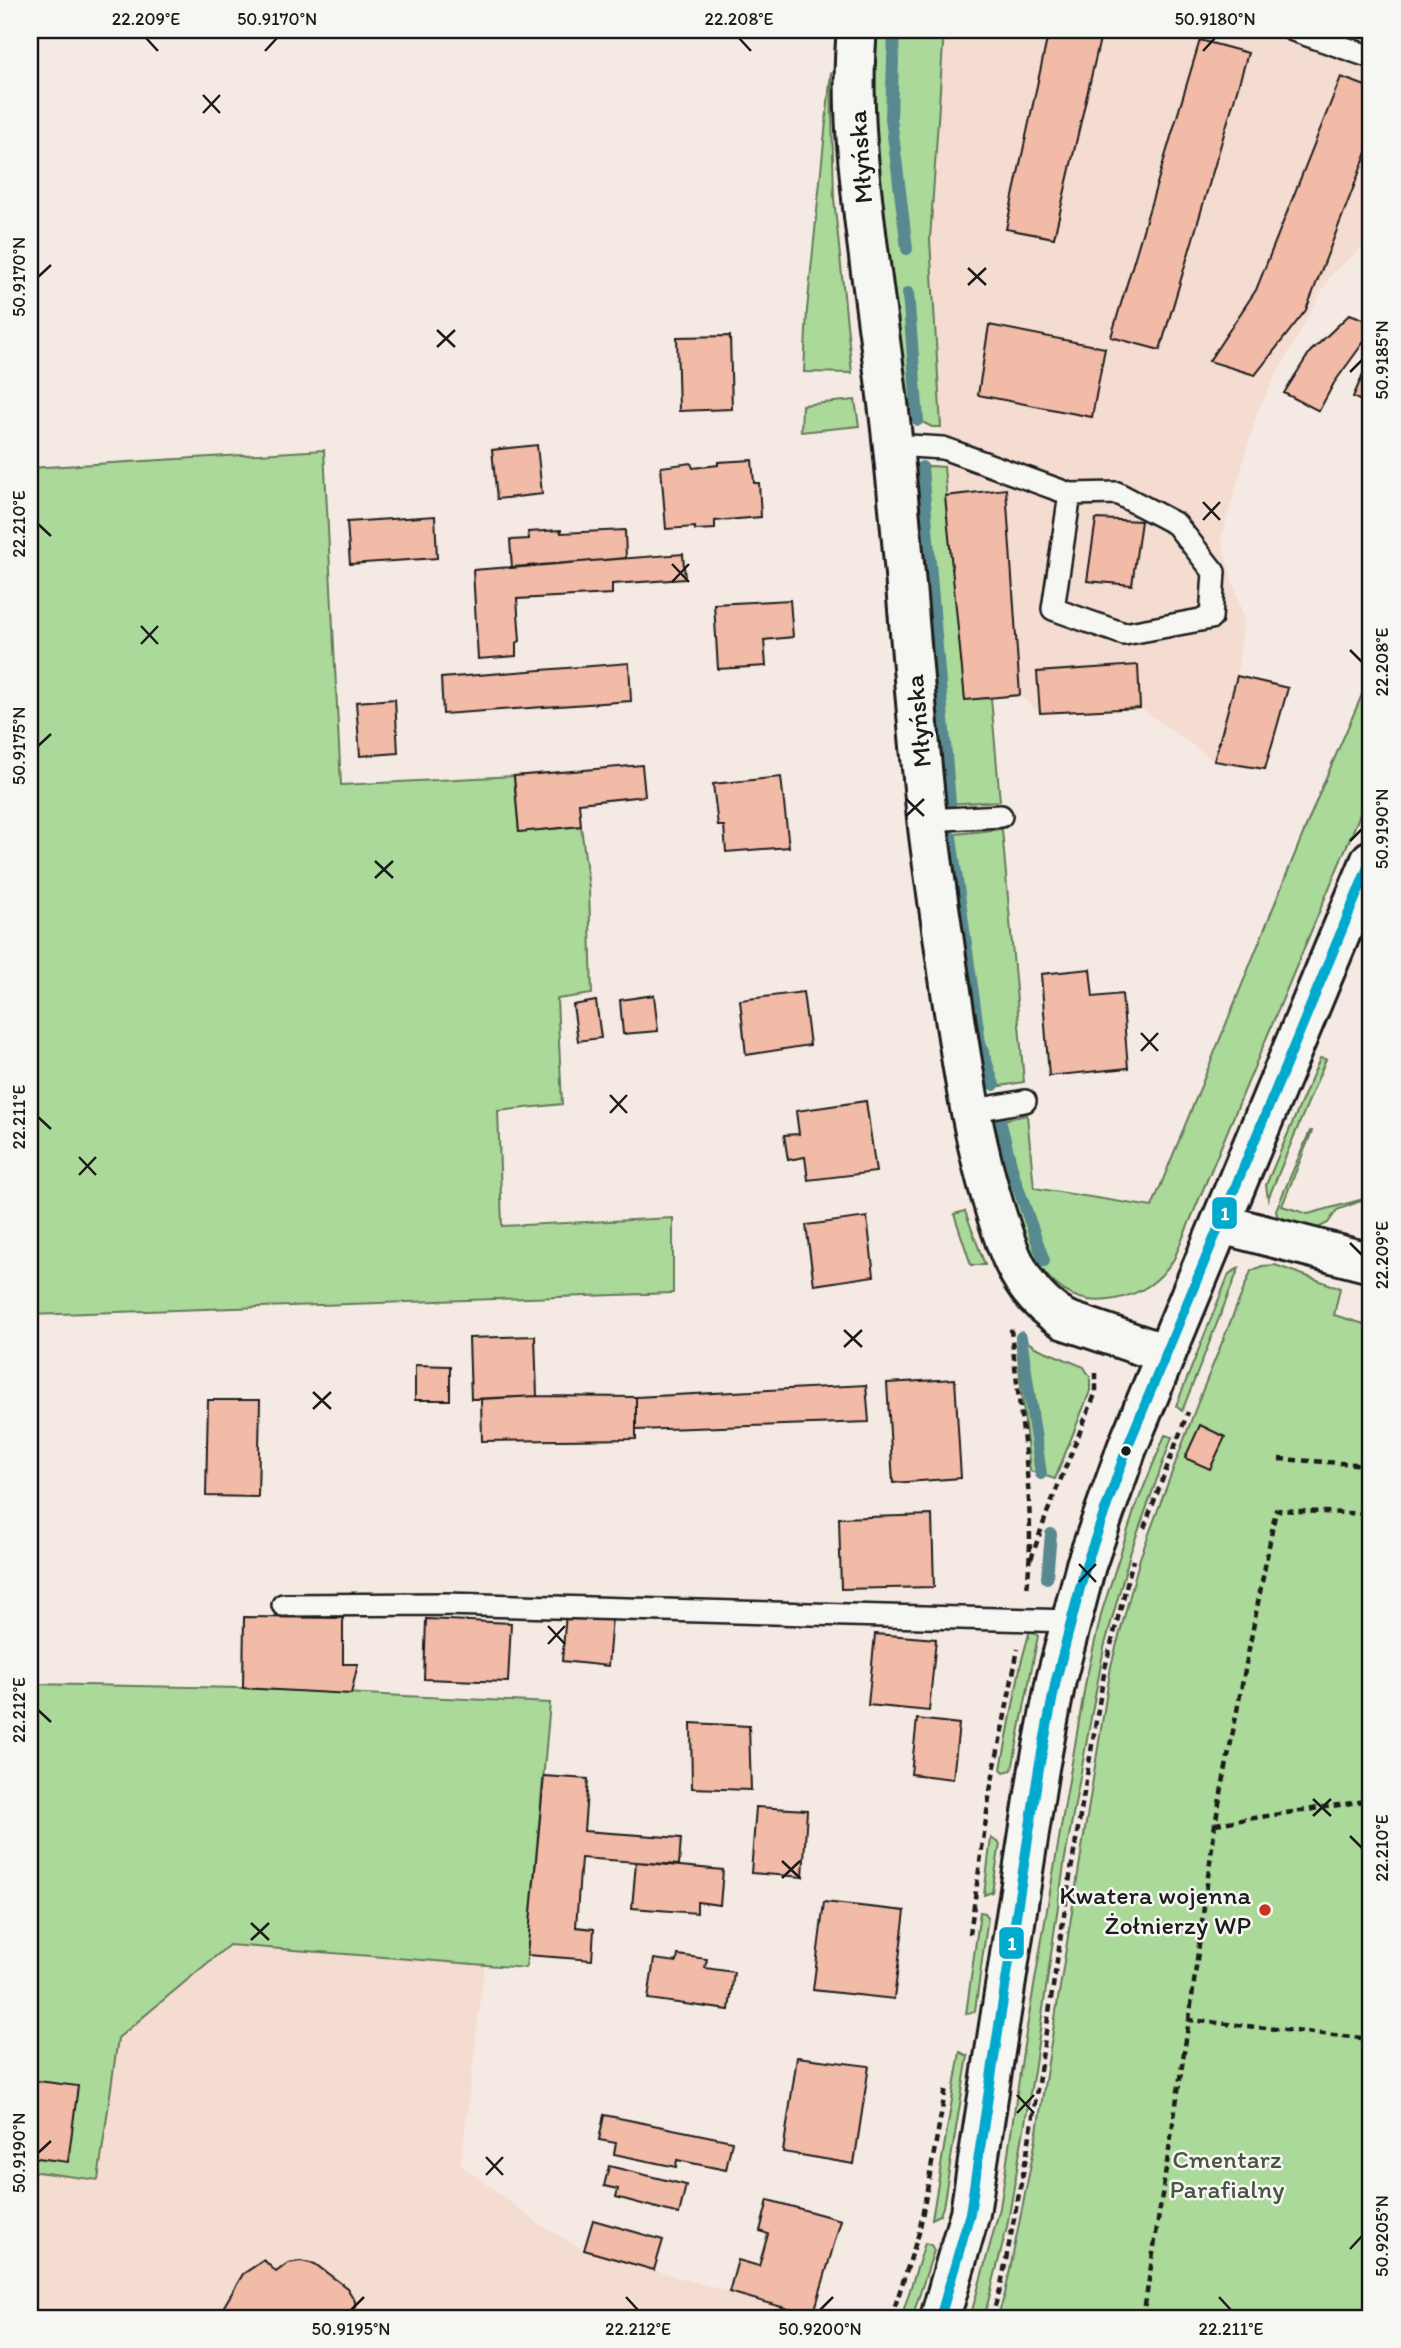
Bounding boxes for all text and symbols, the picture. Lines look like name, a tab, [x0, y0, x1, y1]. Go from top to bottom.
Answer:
text: 22.209°E	[112, 8, 180, 30]
text: 50.9170°N	[237, 8, 317, 30]
text: 22.208°E	[704, 8, 774, 30]
text: 50.9180°N	[1174, 8, 1256, 30]
street label: Młyńska	[841, 109, 879, 205]
text: 50.9170°N	[8, 237, 30, 317]
text: 50.9185°N	[1371, 320, 1393, 400]
text: 22.210°E	[8, 490, 30, 558]
text: 22.208°E	[1371, 627, 1393, 697]
street label: Młyńska	[898, 673, 938, 769]
text: 50.9175°N	[8, 707, 30, 785]
text: 50.9190°N	[1371, 789, 1393, 869]
text: 22.211°E	[8, 1085, 30, 1149]
line badge: 1	[1211, 1196, 1238, 1230]
text: 1	[1221, 1202, 1230, 1225]
text: 22.209°E	[1371, 1221, 1393, 1289]
unlabelled marker	[1119, 1444, 1133, 1458]
text: 22.212°E	[8, 1677, 30, 1743]
text: 22.210°E	[1371, 1814, 1393, 1882]
place label: Kwatera wojenna Żołnierzy WP	[1059, 1879, 1251, 1941]
marker: Kwatera wojenna Żołnierzy WP	[1257, 1902, 1273, 1918]
line badge: 1	[998, 1926, 1025, 1960]
text: 1	[1008, 1932, 1017, 1955]
text: 50.9190°N	[8, 2113, 30, 2193]
park label: Cmentarz Parafialny	[1170, 2143, 1284, 2205]
text: 50.9205°N	[1371, 2195, 1393, 2277]
text: 50.9195°N	[311, 2318, 391, 2340]
text: 22.212°E	[605, 2318, 671, 2340]
text: 50.9200°N	[778, 2318, 862, 2340]
text: 22.211°E	[1199, 2318, 1263, 2340]

